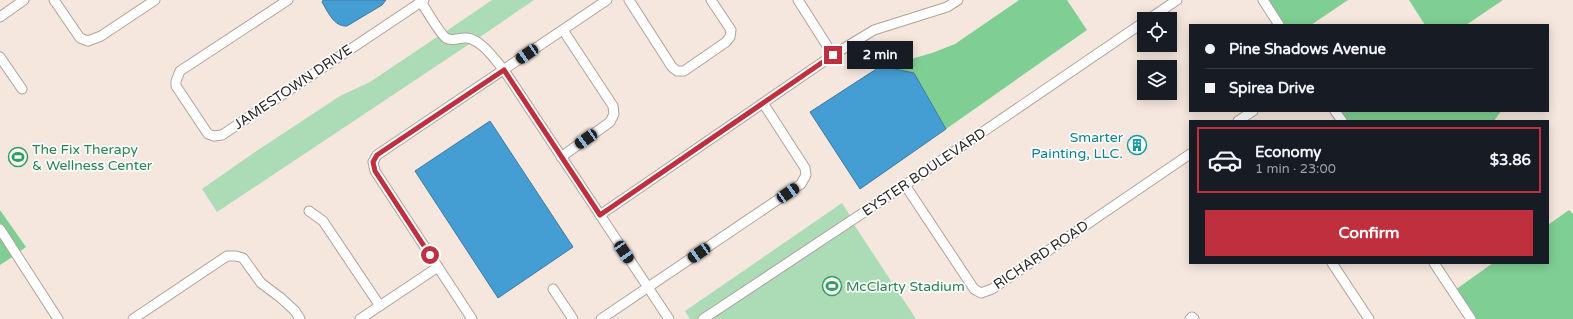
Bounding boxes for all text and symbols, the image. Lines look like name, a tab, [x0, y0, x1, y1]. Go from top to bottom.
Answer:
map controls	[1137, 12, 1177, 100]
button: locate	[1137, 12, 1177, 52]
text: Pine Shadows Avenue	[1229, 40, 1386, 58]
street label: JAMESTOWN DRIVE	[231, 41, 356, 133]
callout: 2 min	[847, 41, 913, 69]
car	[514, 42, 540, 66]
route end	[824, 46, 842, 64]
text: 2 min	[863, 47, 897, 63]
button: layers	[1137, 60, 1177, 100]
text: Spirea Drive	[1229, 79, 1315, 97]
street label: EYSTER BOULEVARD	[859, 124, 989, 220]
car	[573, 127, 599, 151]
place label: Smarter Painting, LLC.	[1031, 129, 1124, 162]
building icon: Smarter Painting, LLC.	[1126, 134, 1148, 156]
place label: The Fix Therapy & Wellness Center	[32, 141, 153, 174]
icon: car	[1207, 142, 1243, 178]
text: Economy	[1255, 143, 1321, 161]
sports icon: The Fix Therapy & Wellness Center	[7, 146, 29, 168]
text: $3.86	[1490, 151, 1531, 169]
text: 1 min · 23:00	[1255, 161, 1336, 177]
car	[775, 181, 801, 205]
button: Confirm	[1205, 210, 1533, 256]
street label: RICHARD ROAD	[990, 217, 1092, 293]
car	[612, 239, 636, 265]
car	[686, 241, 712, 265]
route start	[421, 246, 439, 264]
sports icon: McClarty Stadium	[821, 275, 843, 297]
place label: McClarty Stadium	[846, 278, 965, 295]

